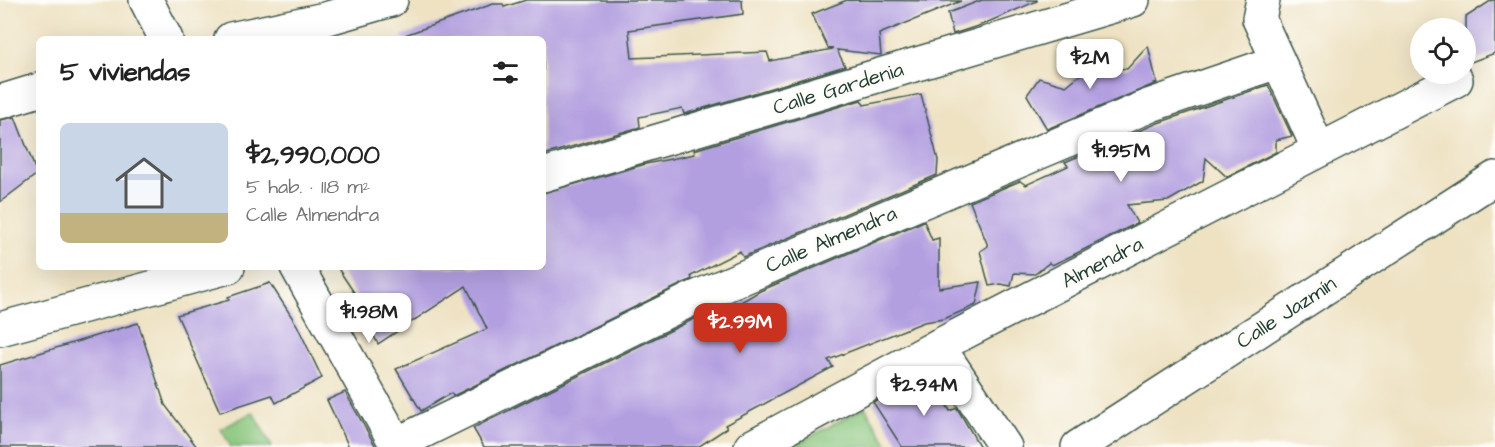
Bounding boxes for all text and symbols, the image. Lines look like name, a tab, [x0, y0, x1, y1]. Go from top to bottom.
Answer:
map controls	[1410, 18, 1476, 84]
button: locate	[1410, 18, 1476, 84]
pin: $2M	[1061, 39, 1119, 90]
text: $2M	[1070, 44, 1110, 72]
text: 5 viviendas	[60, 54, 190, 90]
street label: Calle Gardenia	[769, 55, 907, 122]
icon: filters	[489, 56, 522, 89]
pin: $1.95M	[1072, 132, 1170, 183]
text: $2,990,000	[246, 137, 380, 173]
text: $1.95M	[1092, 137, 1150, 165]
icon: home	[108, 147, 180, 219]
text: 5 hab. · 118 m²	[246, 173, 370, 201]
street label: Calle Almendra	[761, 199, 902, 280]
text: Calle Almendra	[246, 201, 379, 229]
street label: Almendra	[1056, 229, 1148, 295]
street label: Calle Jazmín	[1231, 269, 1342, 356]
pin: $1.98M	[320, 293, 418, 344]
text: $1.98M	[340, 298, 398, 326]
pin: $2.99M	[691, 303, 789, 354]
text: $2.99M	[708, 308, 772, 336]
pin: $2.94M	[875, 366, 973, 417]
text: $2.94M	[891, 371, 957, 399]

